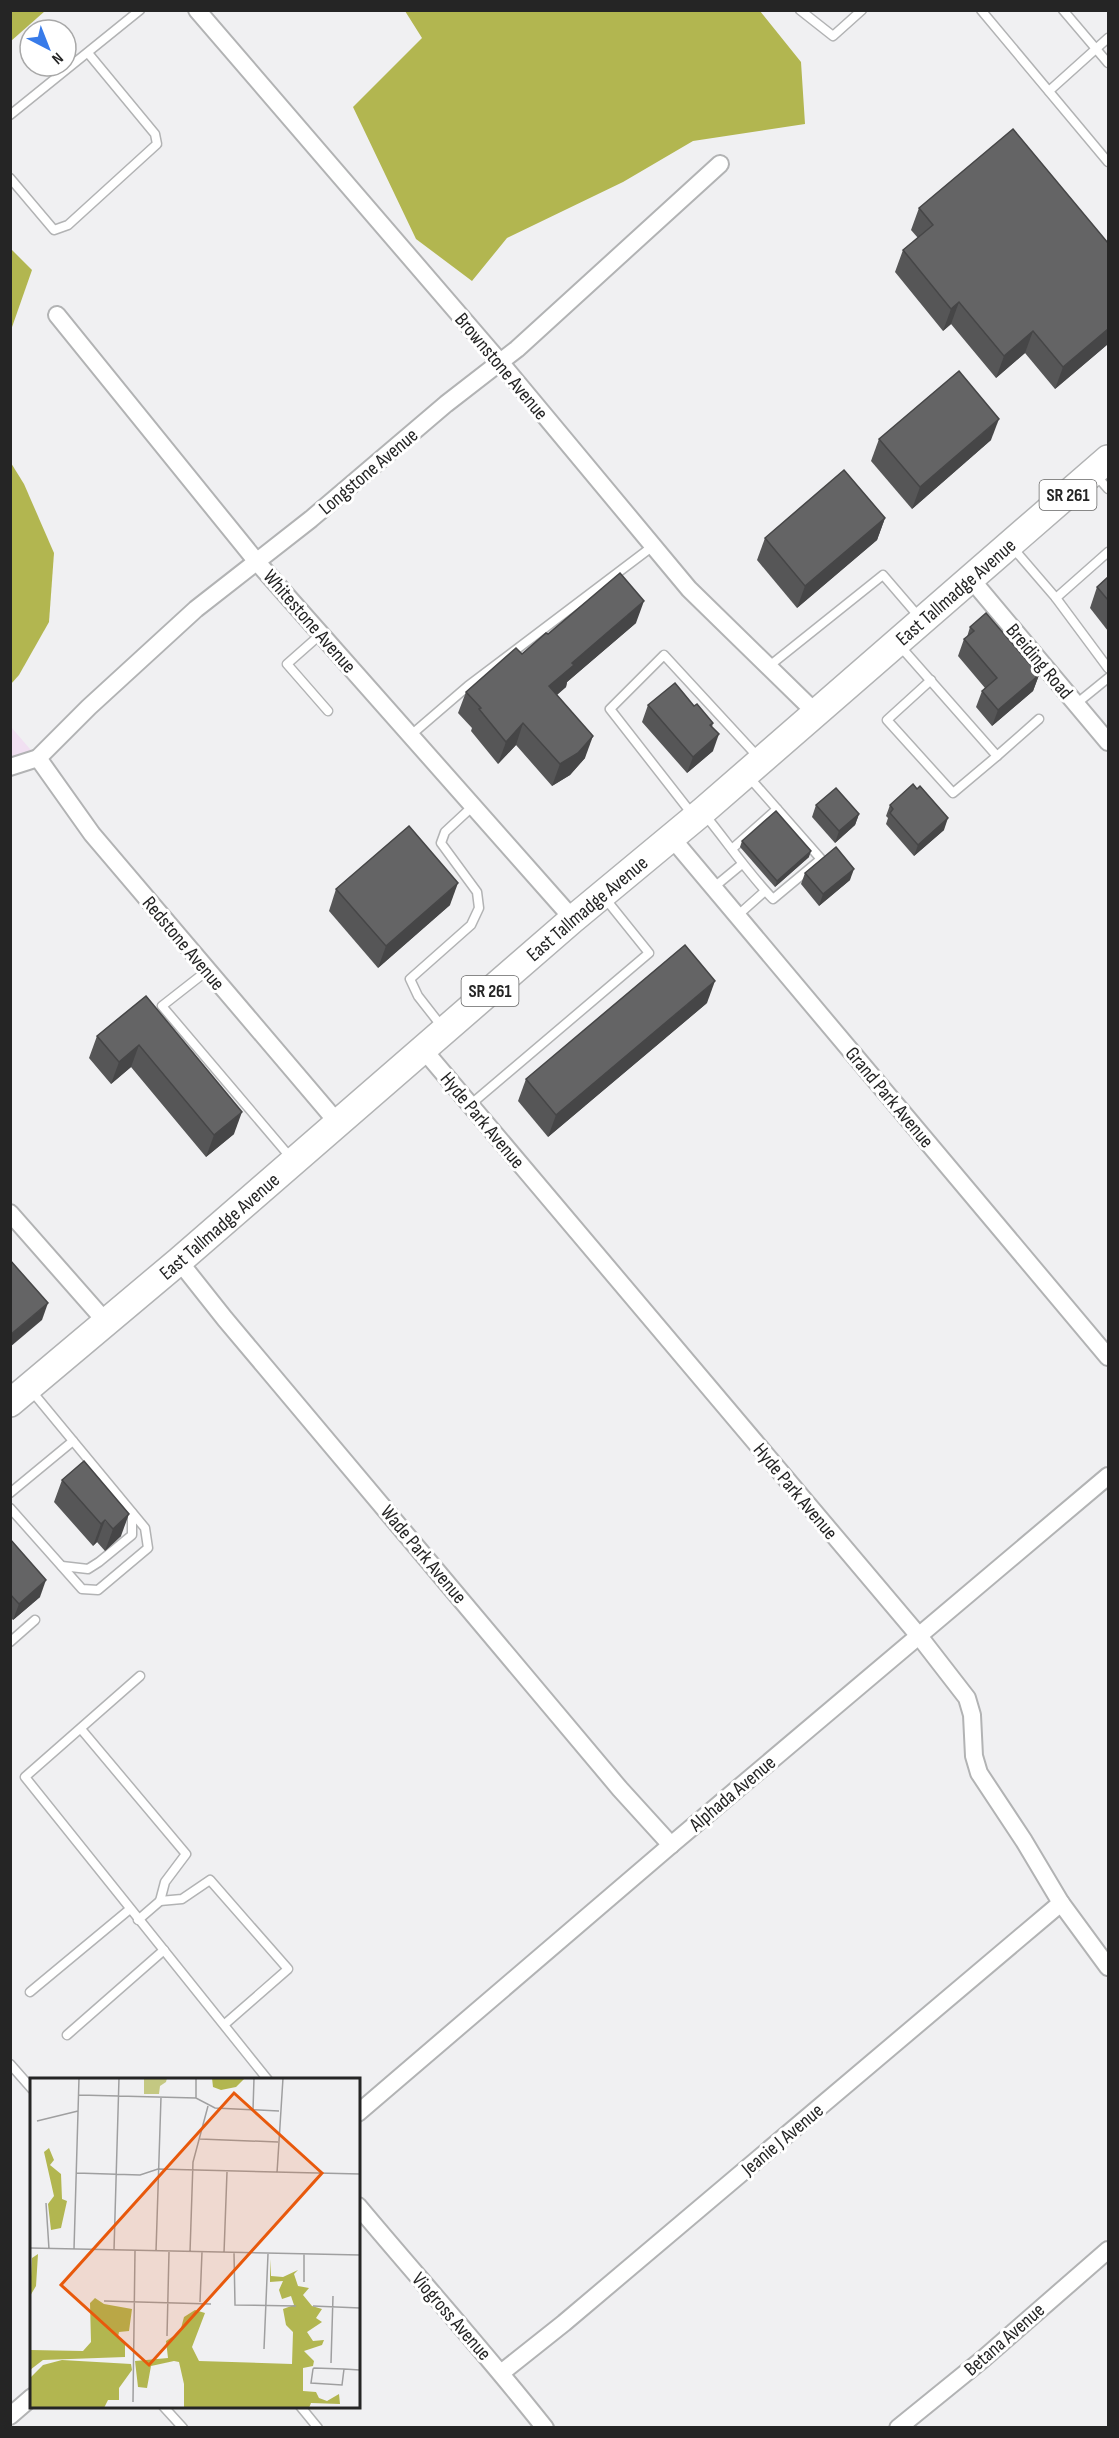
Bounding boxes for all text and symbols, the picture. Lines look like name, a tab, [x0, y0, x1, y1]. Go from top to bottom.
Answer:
north arrow	[18, 18, 78, 78]
text: N	[48, 48, 67, 68]
street label: Brownstone Avenue	[449, 308, 553, 425]
street label: Longstone Avenue	[314, 423, 423, 520]
road number: SR 261	[1040, 480, 1096, 510]
street label: East Tallmadge Avenue	[891, 534, 1021, 651]
street label: Whitestone Avenue	[258, 565, 361, 678]
street label: Breiding Road	[1001, 619, 1078, 704]
street label: East Tallmadge Avenue	[522, 851, 653, 967]
street label: Redstone Avenue	[137, 892, 230, 996]
road number: SR 261	[462, 976, 518, 1006]
street label: Grand Park Avenue	[840, 1042, 938, 1153]
street label: Hyde Park Avenue	[435, 1067, 530, 1174]
street label: East Tallmadge Avenue	[155, 1168, 285, 1285]
street label: Hyde Park Avenue	[748, 1438, 843, 1545]
street label: Wade Park Avenue	[375, 1501, 471, 1609]
street label: Alphada Avenue	[684, 1751, 781, 1837]
inset map	[30, 2078, 360, 2408]
street label: Jeanie J Avenue	[736, 2099, 828, 2182]
street label: Viogross Avenue	[406, 2268, 496, 2366]
street label: Betana Avenue	[959, 2298, 1050, 2381]

